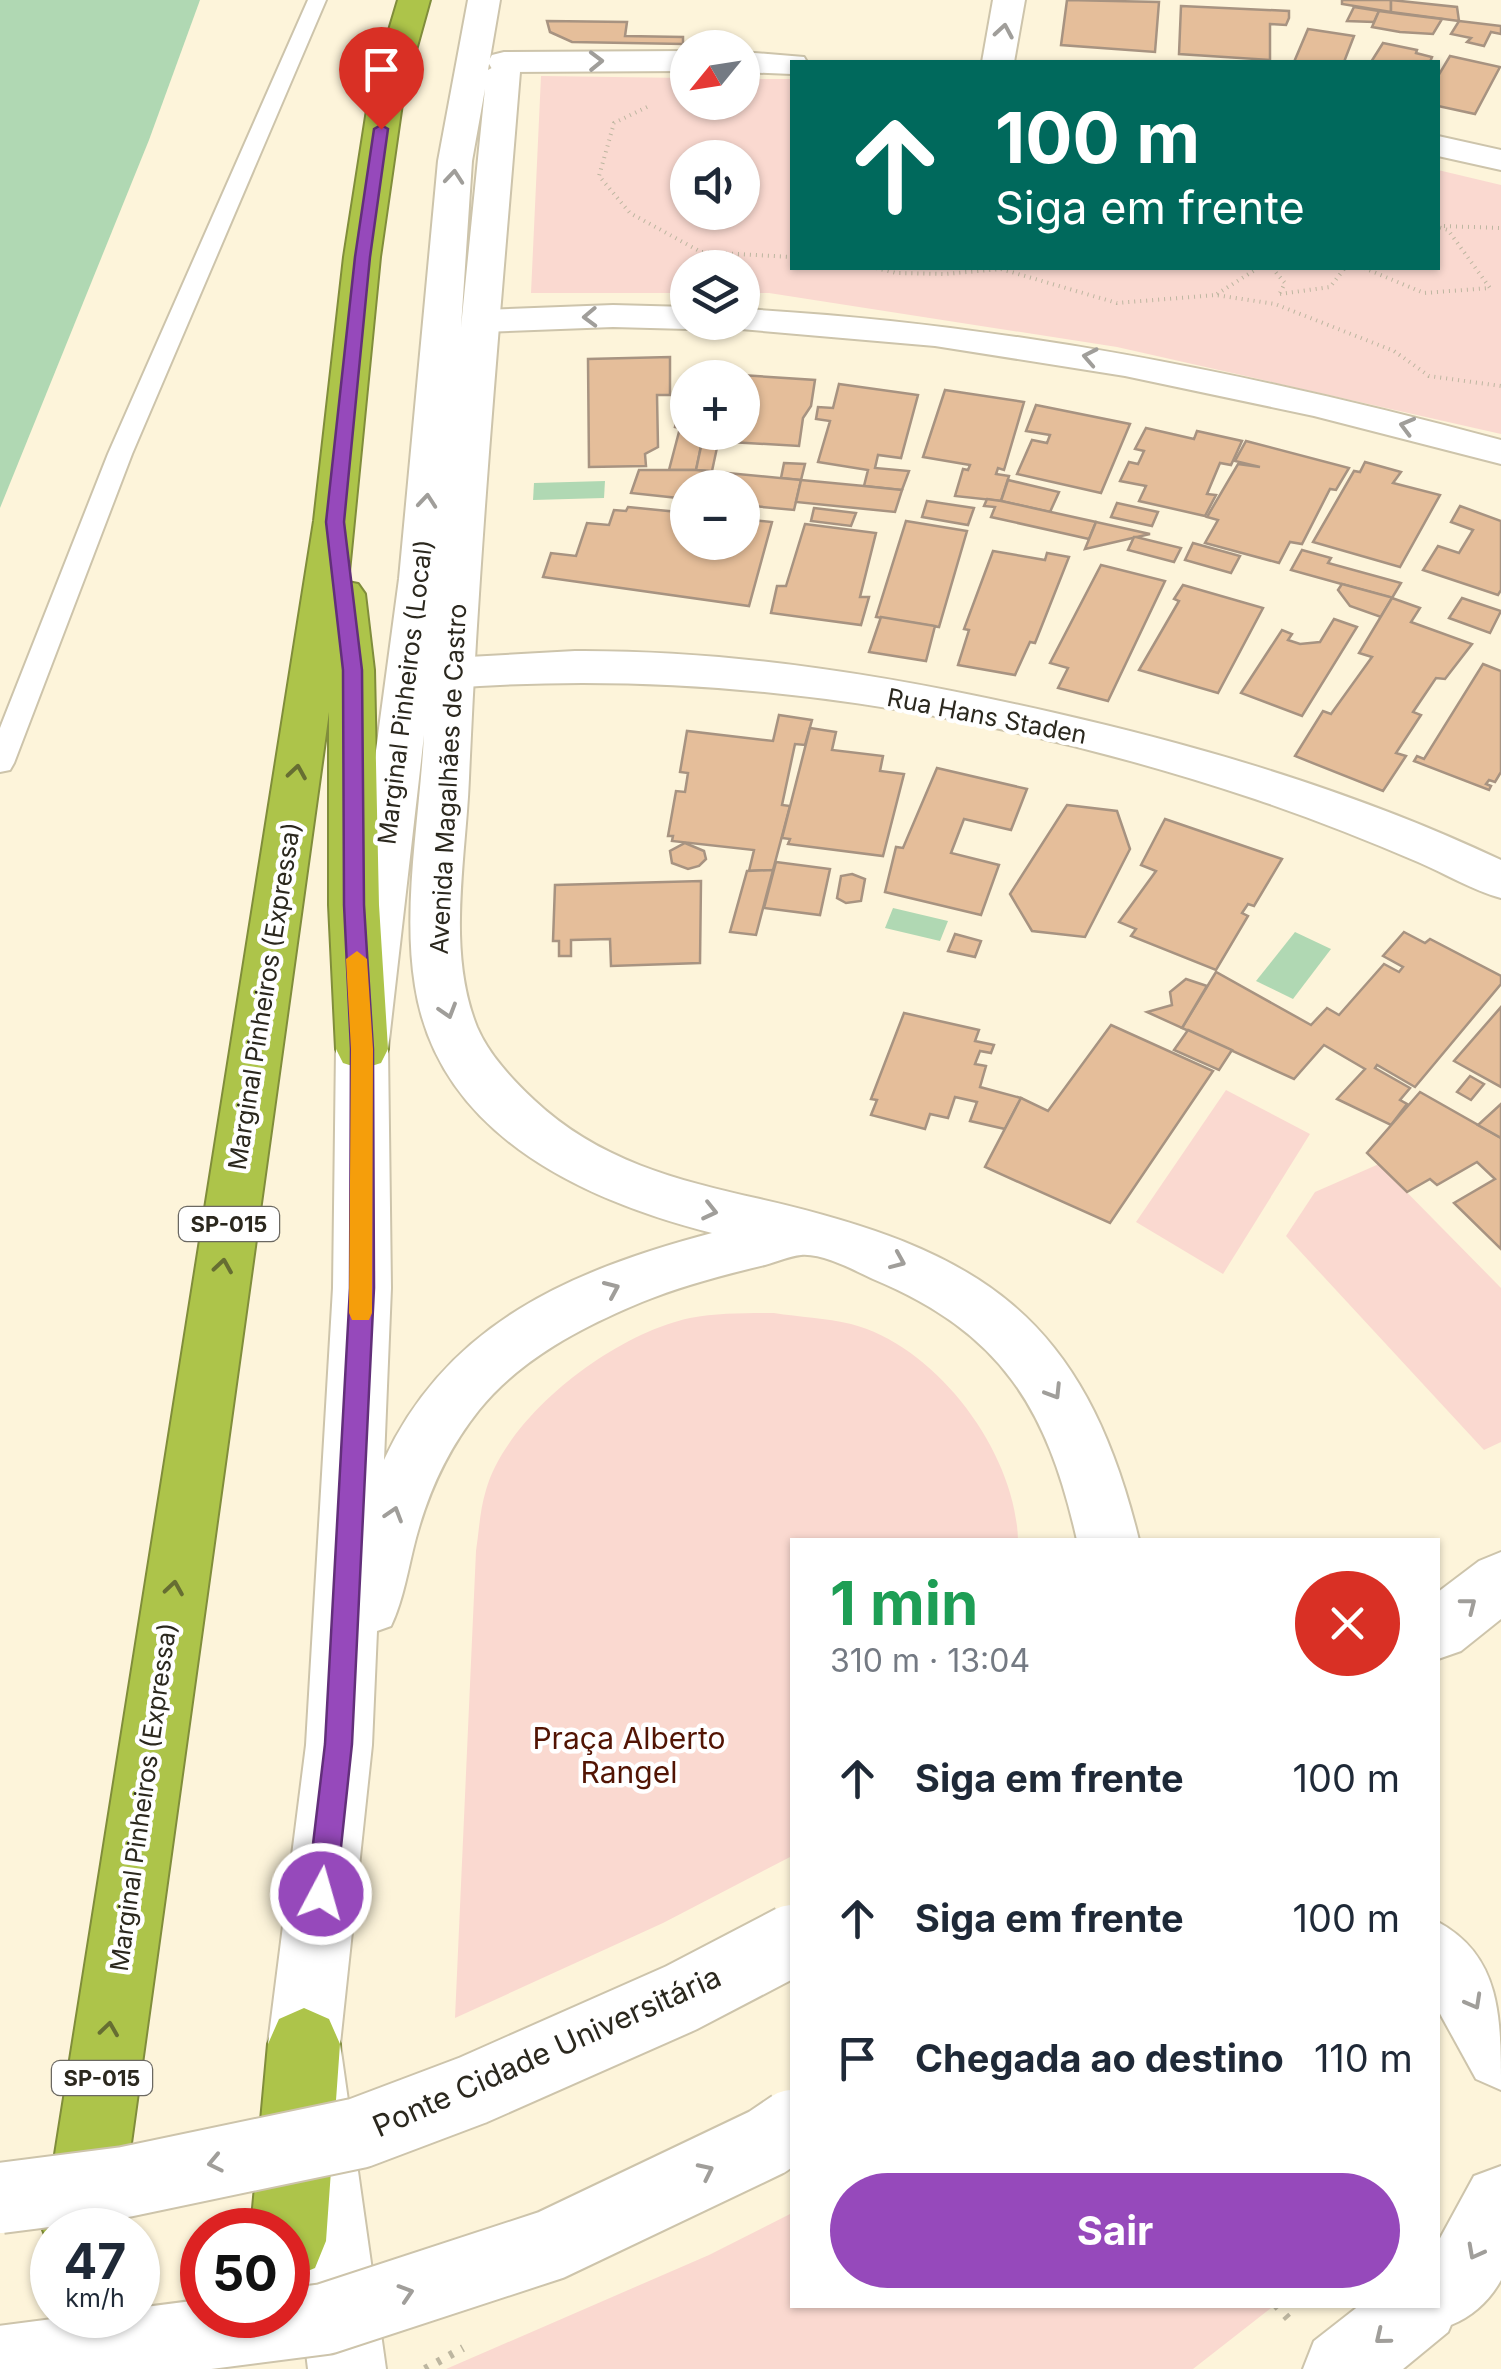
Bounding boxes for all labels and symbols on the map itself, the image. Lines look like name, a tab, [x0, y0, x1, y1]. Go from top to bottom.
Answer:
one-way arrow	[993, 23, 1014, 39]
pin	[339, 27, 424, 130]
north arrow	[670, 30, 760, 120]
one-way arrow	[588, 50, 604, 72]
one-way arrow	[442, 168, 464, 184]
one-way arrow	[582, 306, 598, 327]
one-way arrow	[1081, 347, 1098, 368]
one-way arrow	[1399, 417, 1416, 438]
one-way arrow	[416, 492, 438, 508]
street label: Marginal Pinheiros (Local)	[371, 538, 439, 846]
street label: Avenida Magalhães de Castro	[424, 603, 472, 955]
street label: Rua Hans Staden	[885, 682, 1089, 750]
one-way arrow	[286, 764, 307, 780]
street label: Marginal Pinheiros (Expressa)	[222, 820, 306, 1172]
one-way arrow	[436, 1001, 457, 1018]
one-way arrow	[701, 1199, 718, 1220]
road number: SP-015	[179, 1207, 279, 1241]
one-way arrow	[888, 1250, 906, 1270]
one-way arrow	[211, 1258, 232, 1275]
one-way arrow	[601, 1282, 619, 1302]
one-way arrow	[1041, 1381, 1060, 1399]
one-way arrow	[382, 1506, 403, 1523]
one-way arrow	[163, 1579, 184, 1596]
one-way arrow	[1458, 1600, 1476, 1617]
street label: Marginal Pinheiros (Expressa)	[104, 1621, 182, 1973]
park label: Praça Alberto Rangel	[532, 1720, 726, 1790]
position arrow	[269, 1842, 373, 1946]
street label: Ponte Cidade Universitária	[367, 1958, 726, 2144]
one-way arrow	[1461, 1992, 1481, 2010]
one-way arrow	[97, 2021, 118, 2038]
road number: SP-015	[52, 2061, 152, 2095]
one-way arrow	[206, 2152, 223, 2173]
one-way arrow	[696, 2163, 714, 2183]
speed limit sign: 50	[180, 2208, 310, 2338]
one-way arrow	[1468, 2241, 1487, 2260]
one-way arrow	[396, 2284, 413, 2304]
one-way arrow	[1375, 2325, 1393, 2343]

